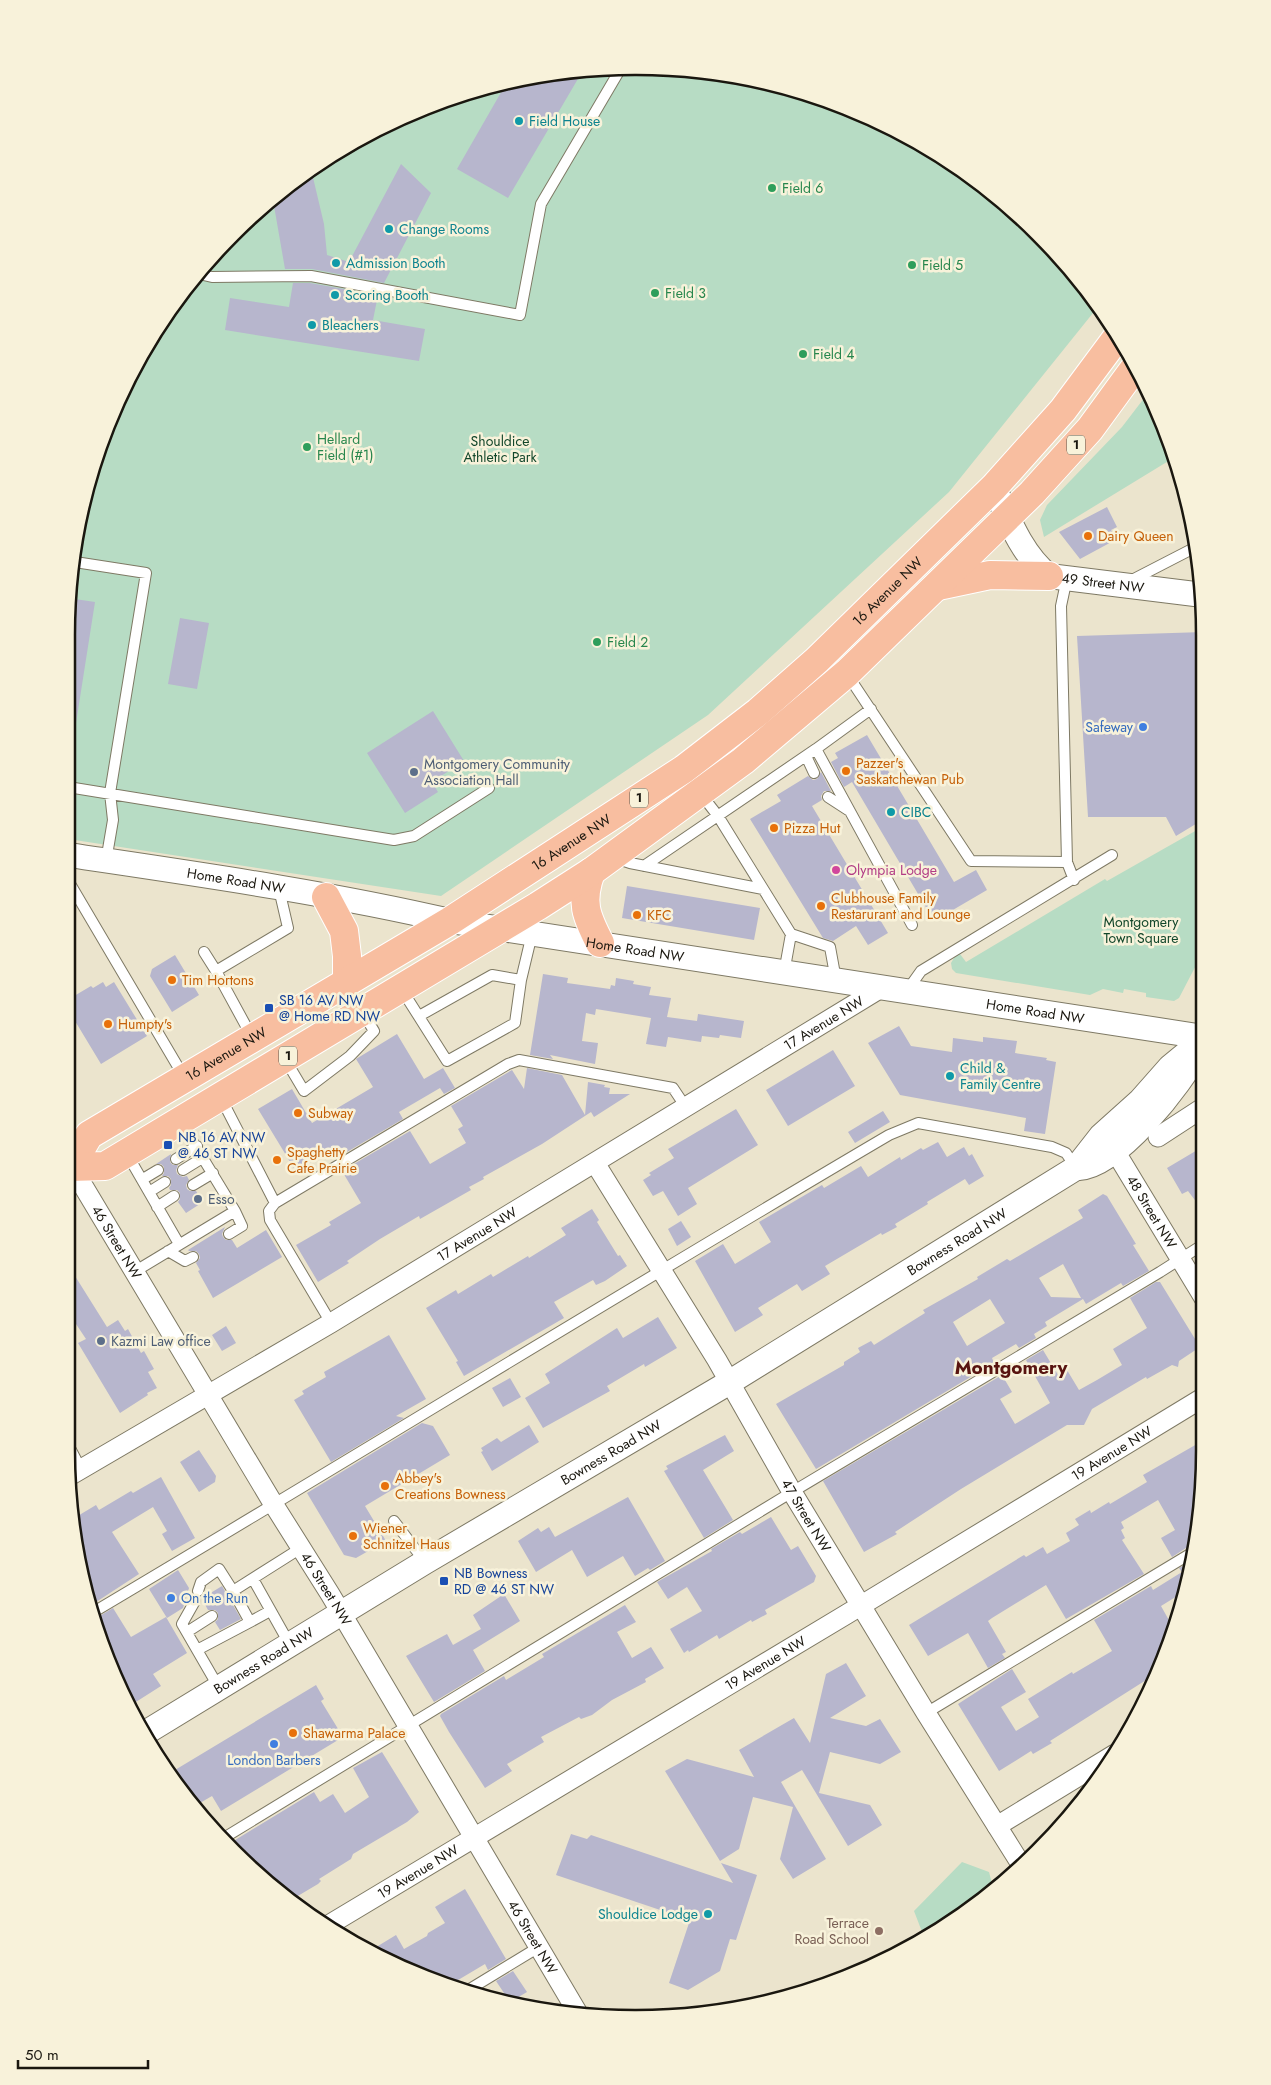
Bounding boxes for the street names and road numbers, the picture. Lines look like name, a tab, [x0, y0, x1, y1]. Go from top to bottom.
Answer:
road number: 1	[1067, 436, 1085, 454]
street label: 16 Avenue NW	[848, 552, 927, 630]
street label: 49 Street NW	[1061, 568, 1145, 598]
road number: 1	[630, 788, 648, 808]
street label: 16 Avenue NW	[527, 809, 615, 876]
street label: Home Road NW	[186, 863, 287, 898]
street label: Home Road NW	[585, 932, 686, 967]
street label: 17 Avenue NW	[780, 991, 868, 1055]
street label: Home Road NW	[985, 994, 1086, 1028]
street label: 16 Avenue NW	[182, 1022, 270, 1086]
road number: 1	[279, 1046, 297, 1066]
street label: 48 Street NW	[1122, 1171, 1182, 1252]
street label: 46 Street NW	[87, 1201, 147, 1283]
street label: 17 Avenue NW	[433, 1202, 521, 1266]
street label: Bowness Road NW	[903, 1203, 1011, 1280]
street label: Bowness Road NW	[557, 1415, 665, 1490]
street label: 19 Avenue NW	[1067, 1421, 1156, 1485]
street label: 47 Street NW	[777, 1475, 836, 1556]
street label: 46 Street NW	[296, 1548, 356, 1629]
street label: Bowness Road NW	[210, 1622, 318, 1699]
street label: 19 Avenue NW	[721, 1631, 810, 1695]
street label: 19 Avenue NW	[374, 1839, 462, 1903]
street label: 46 Street NW	[503, 1896, 563, 1978]

